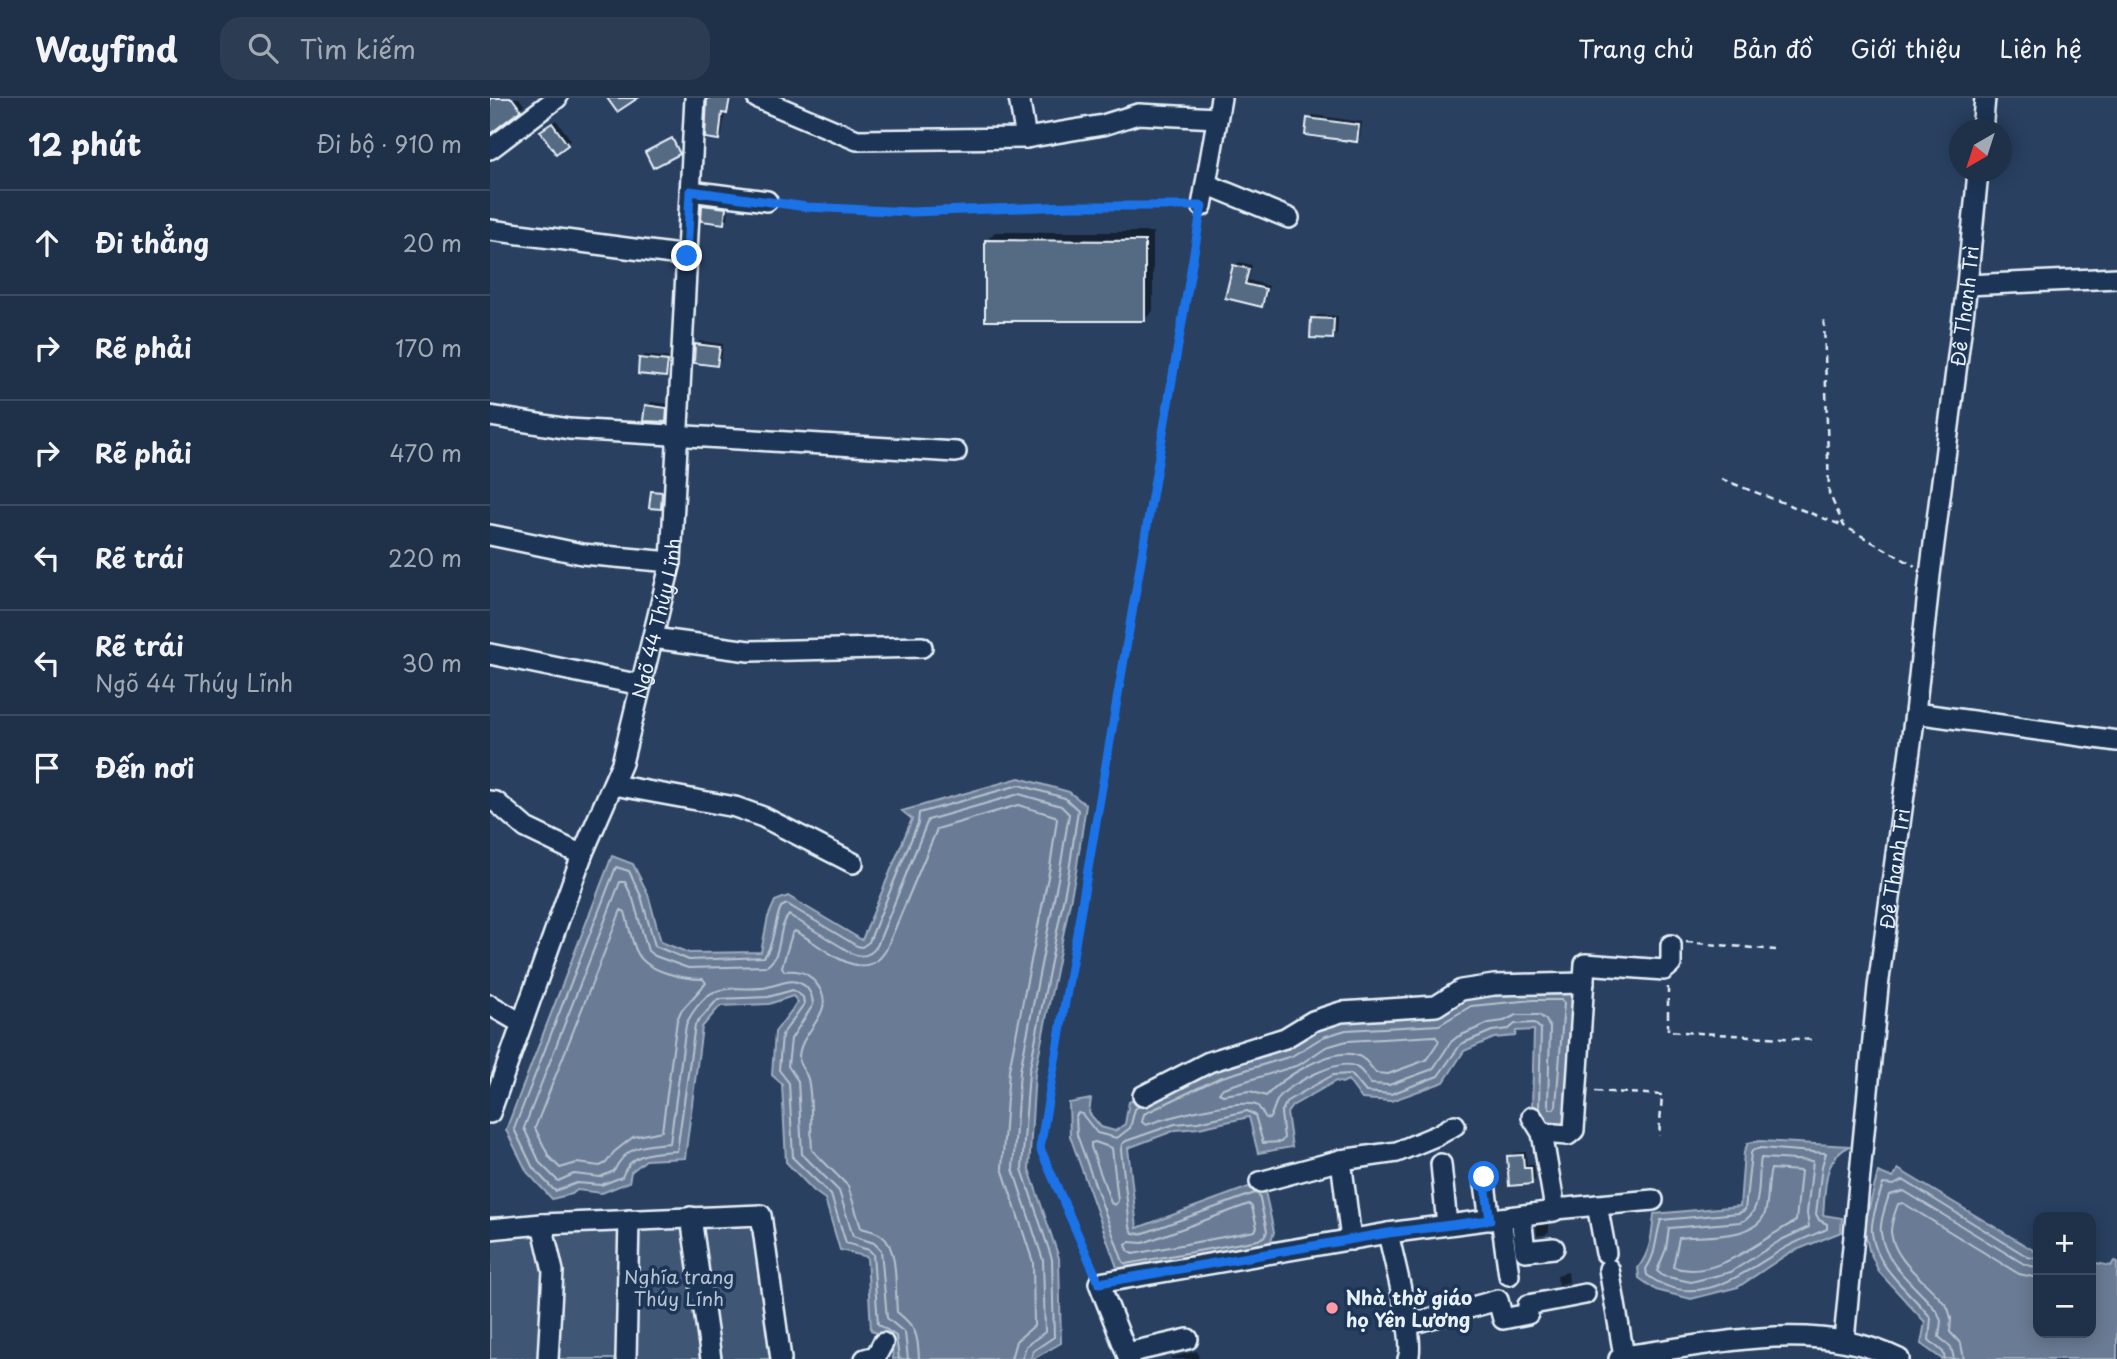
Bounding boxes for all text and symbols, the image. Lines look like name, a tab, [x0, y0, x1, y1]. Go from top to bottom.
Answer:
search box	[220, 17, 710, 80]
text: Wayfind	[35, 23, 178, 73]
icon: search	[244, 29, 282, 67]
text: Tìm kiếm	[300, 29, 416, 68]
text: Trang chủ	[1578, 30, 1694, 66]
text: Bản đồ	[1732, 30, 1812, 66]
text: Giới thiệu	[1850, 30, 1962, 66]
text: Liên hệ	[2000, 30, 2082, 66]
north arrow	[1949, 119, 2012, 182]
text: 12 phút	[28, 121, 141, 166]
text: Đi bộ · 910 m	[317, 126, 462, 161]
text: Đi thẳng	[95, 223, 209, 262]
icon: ahead	[28, 224, 66, 262]
text: 20 m	[403, 225, 462, 260]
route end	[671, 240, 702, 271]
street label: Đê Thanh Trì	[1943, 244, 1985, 368]
text: Rẽ phải	[95, 328, 192, 367]
icon: right	[28, 329, 66, 367]
text: 170 m	[395, 330, 462, 365]
text: Rẽ phải	[95, 433, 192, 472]
icon: right	[28, 434, 66, 472]
text: 470 m	[389, 435, 462, 470]
text: Rẽ trái	[95, 538, 184, 577]
street label: Ngõ 44 Thúy Lĩnh	[624, 538, 686, 701]
icon: left	[28, 539, 66, 577]
text: 220 m	[388, 540, 462, 575]
text: Rẽ trái	[95, 626, 184, 665]
icon: left	[28, 644, 66, 682]
text: 30 m	[401, 645, 462, 680]
text: Ngõ 44 Thúy Lĩnh	[95, 665, 293, 700]
text: Đến nơi	[95, 748, 194, 787]
icon: arrive	[28, 749, 66, 787]
street label: Đê Thanh Trì	[1872, 807, 1916, 931]
route start	[1468, 1161, 1499, 1192]
map controls	[2033, 1212, 2096, 1338]
button: +	[2033, 1212, 2096, 1275]
park label: Nghĩa trang Thúy Lĩnh	[624, 1262, 734, 1312]
button: −	[2033, 1275, 2096, 1338]
place label: Nhà thờ giáo họ Yên Lương	[1346, 1283, 1472, 1333]
marker: Nhà thờ giáo họ Yên Lương	[1324, 1300, 1340, 1316]

